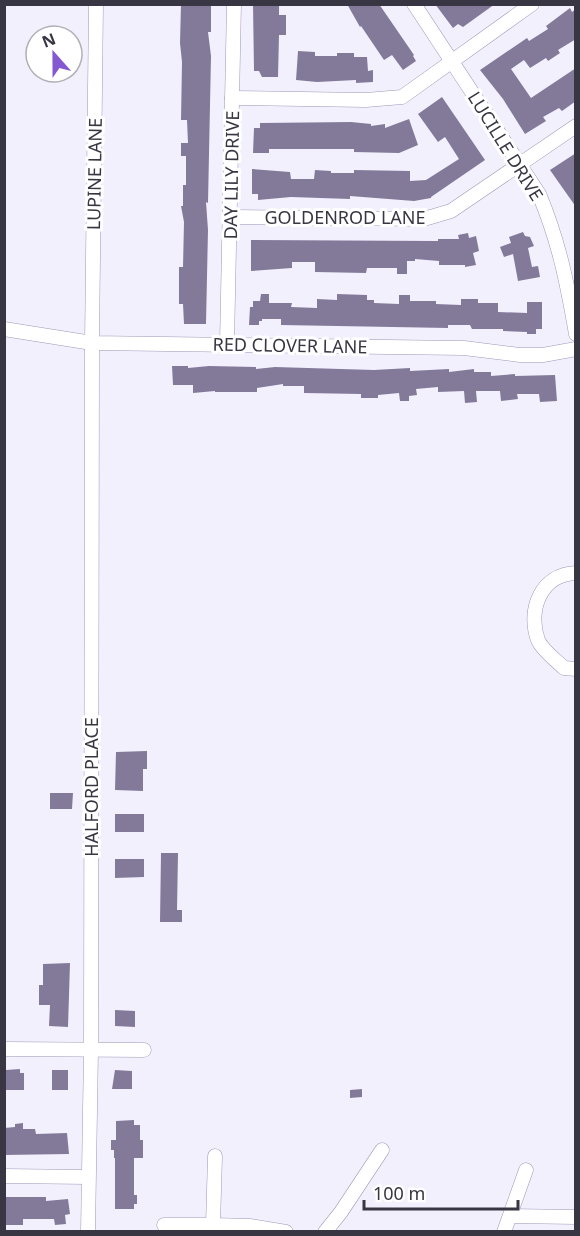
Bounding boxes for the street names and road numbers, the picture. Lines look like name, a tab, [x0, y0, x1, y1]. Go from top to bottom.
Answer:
street label: LUCILLE DRIVE	[463, 87, 549, 205]
street label: DAY LILY DRIVE	[218, 110, 244, 240]
street label: LUPINE LANE	[81, 118, 107, 230]
street label: GOLDENROD LANE	[264, 205, 426, 229]
street label: RED CLOVER LANE	[212, 332, 368, 358]
street label: HALFORD PLACE	[79, 717, 103, 857]

